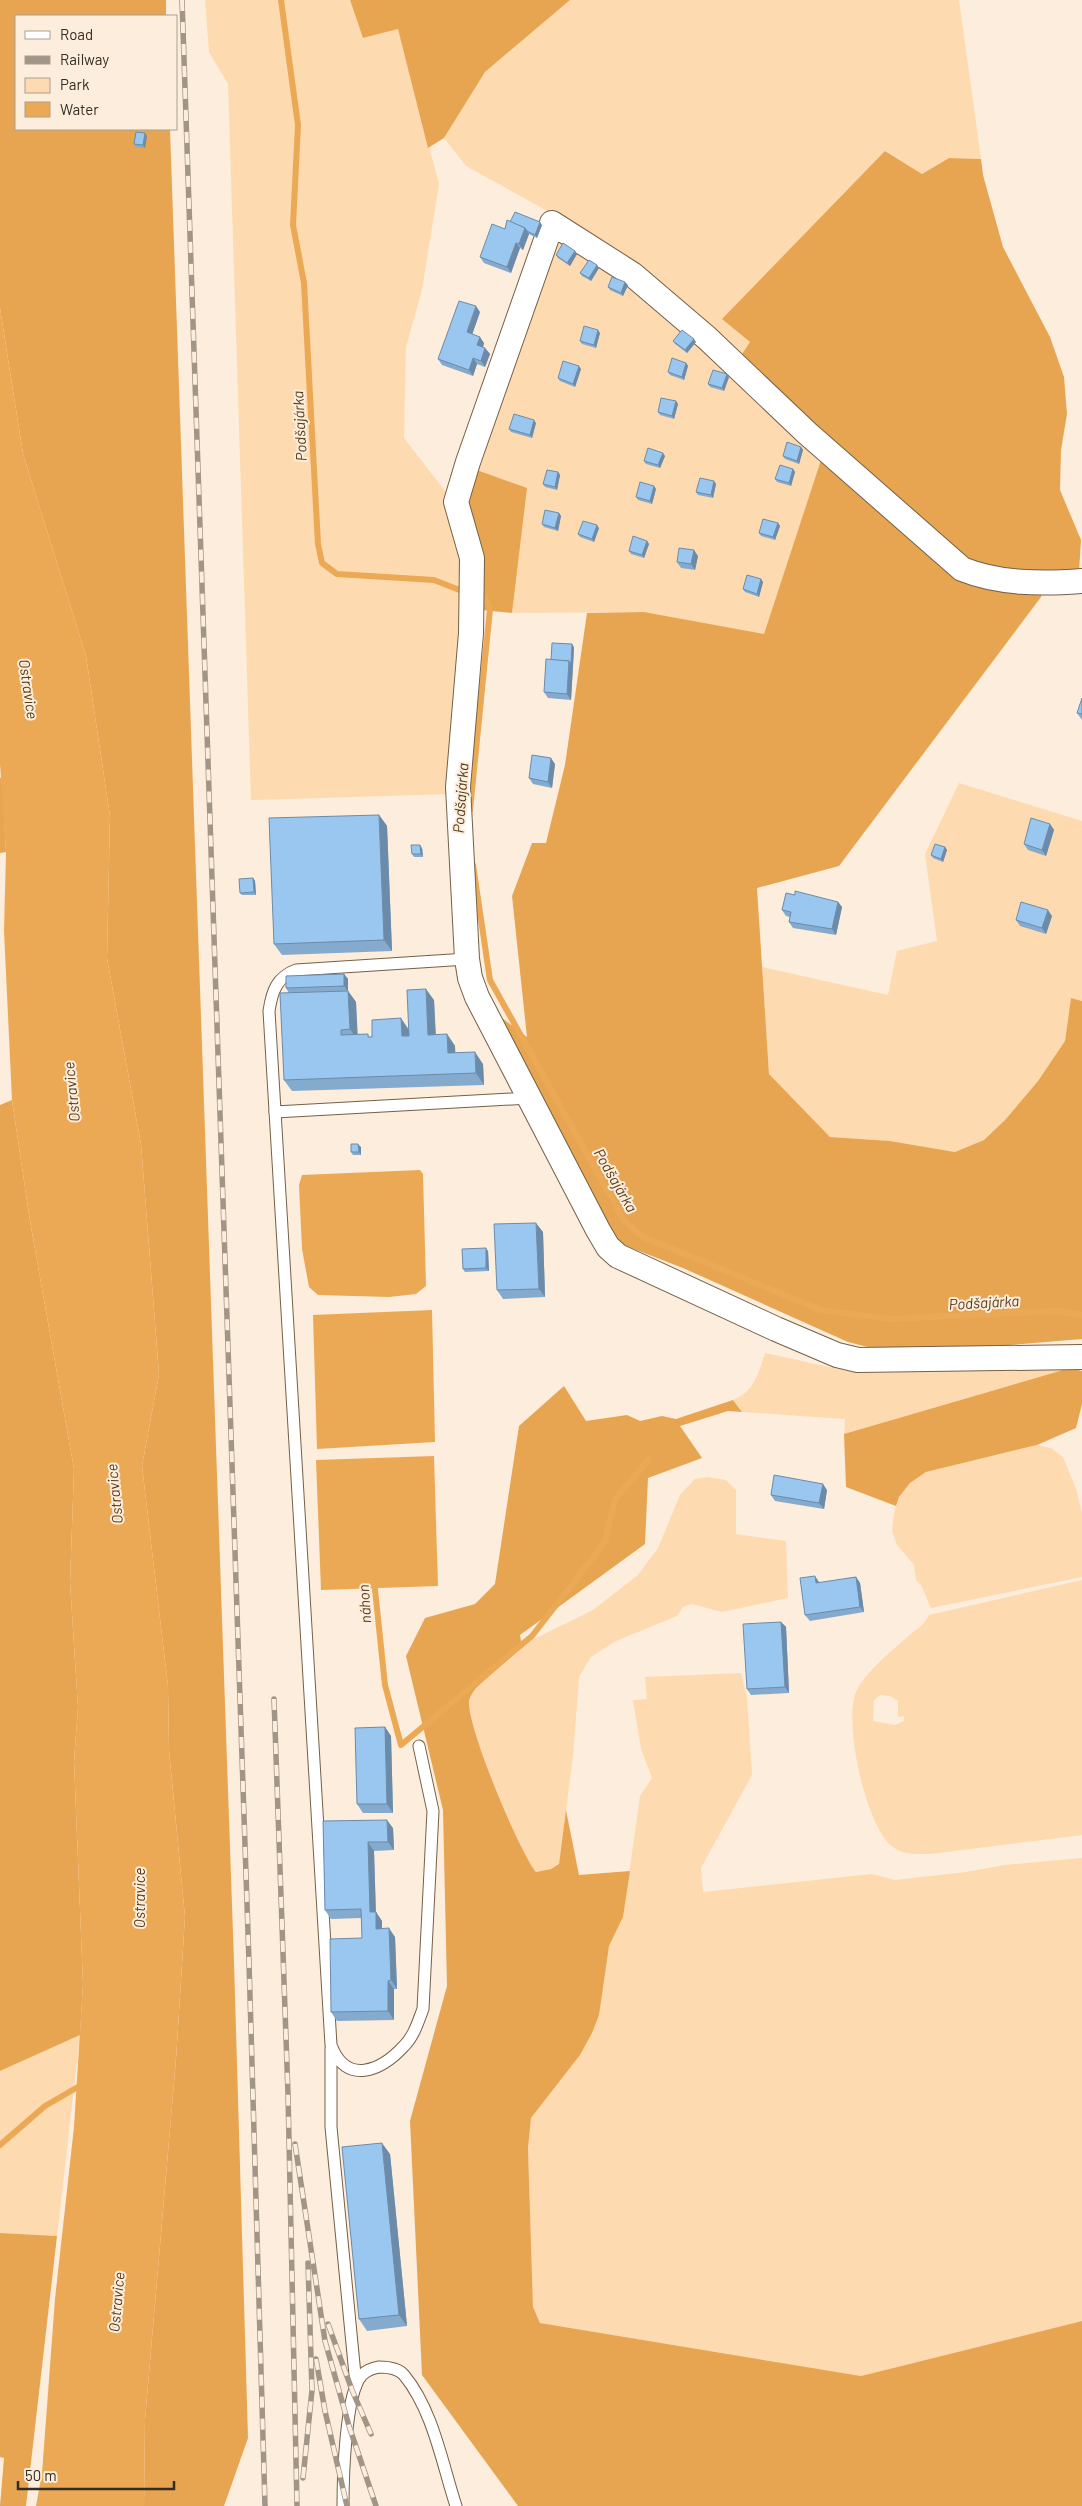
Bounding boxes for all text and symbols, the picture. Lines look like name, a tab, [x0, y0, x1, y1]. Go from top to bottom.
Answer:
legend	[15, 15, 178, 130]
text: Road	[60, 25, 93, 43]
text: Railway	[60, 50, 109, 68]
text: Park	[60, 75, 90, 93]
text: Water	[60, 100, 99, 118]
water label: Podšajárka	[288, 390, 310, 462]
water label: Ostravice	[16, 658, 42, 720]
water label: Podšajárka	[449, 762, 471, 834]
water label: Ostravice	[59, 1061, 83, 1123]
water label: Podšajárka	[591, 1145, 641, 1215]
water label: Podšajárka	[948, 1291, 1020, 1313]
water label: Ostravice	[102, 1463, 126, 1525]
water label: náhon	[354, 1584, 374, 1624]
water label: Ostravice	[130, 1868, 148, 1928]
water label: Ostravice	[104, 2271, 128, 2333]
scale bar	[18, 2458, 174, 2490]
text: 50 m	[25, 2466, 57, 2484]

